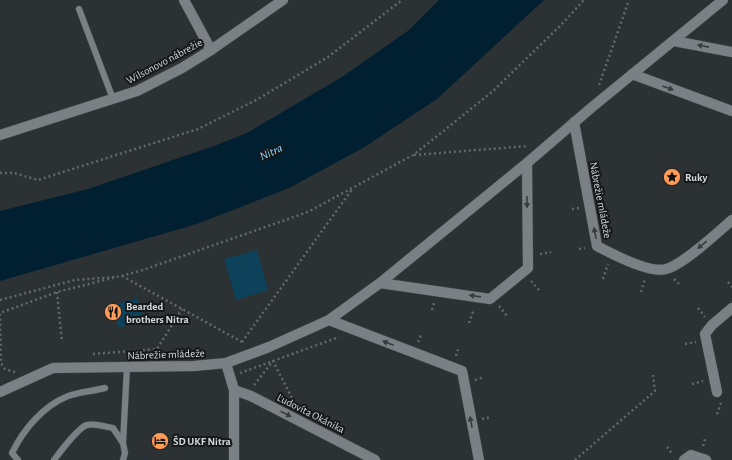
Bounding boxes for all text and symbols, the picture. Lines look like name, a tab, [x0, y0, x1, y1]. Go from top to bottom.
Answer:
street label: Wilsonovo nábrežie	[124, 37, 204, 86]
one-way arrow	[697, 43, 709, 49]
one-way arrow	[663, 85, 675, 91]
water label: Nitra	[258, 142, 284, 162]
street label: Nábrežie mládeže	[588, 161, 613, 239]
place icon: Ruky	[662, 167, 682, 187]
place label: Ruky	[685, 172, 708, 183]
one-way arrow	[524, 196, 530, 209]
one-way arrow	[592, 227, 598, 240]
one-way arrow	[696, 241, 707, 249]
one-way arrow	[469, 293, 481, 299]
place label: Bearded brothers Nitra	[126, 301, 189, 325]
restaurant icon: Bearded brothers Nitra	[103, 302, 123, 322]
one-way arrow	[382, 339, 394, 345]
street label: Nábrežie mládeže	[127, 348, 205, 361]
street label: Ľudovíta Okánika	[275, 392, 346, 435]
one-way arrow	[280, 411, 292, 417]
one-way arrow	[468, 416, 474, 428]
hotel icon: ŠD UKF Nitra	[150, 431, 170, 451]
place label: ŠD UKF Nitra	[173, 435, 231, 447]

